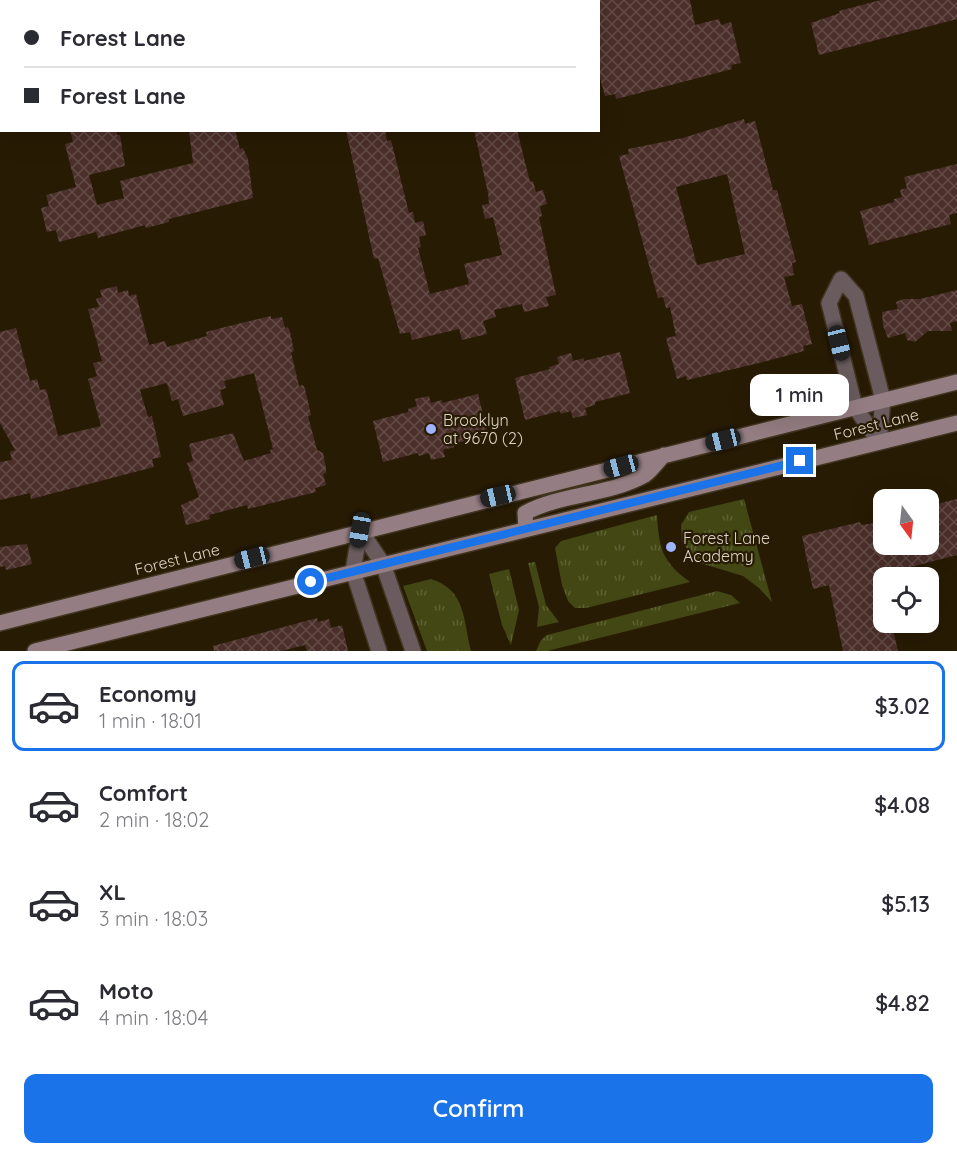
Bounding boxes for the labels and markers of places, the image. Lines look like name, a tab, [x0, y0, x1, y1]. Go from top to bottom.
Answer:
place label: Brooklyn at 9670 (2)	[443, 410, 523, 448]
marker: Brooklyn at 9670 (2)	[424, 422, 438, 436]
place label: Forest Lane Academy	[683, 528, 770, 566]
marker: Forest Lane Academy	[664, 540, 678, 554]

